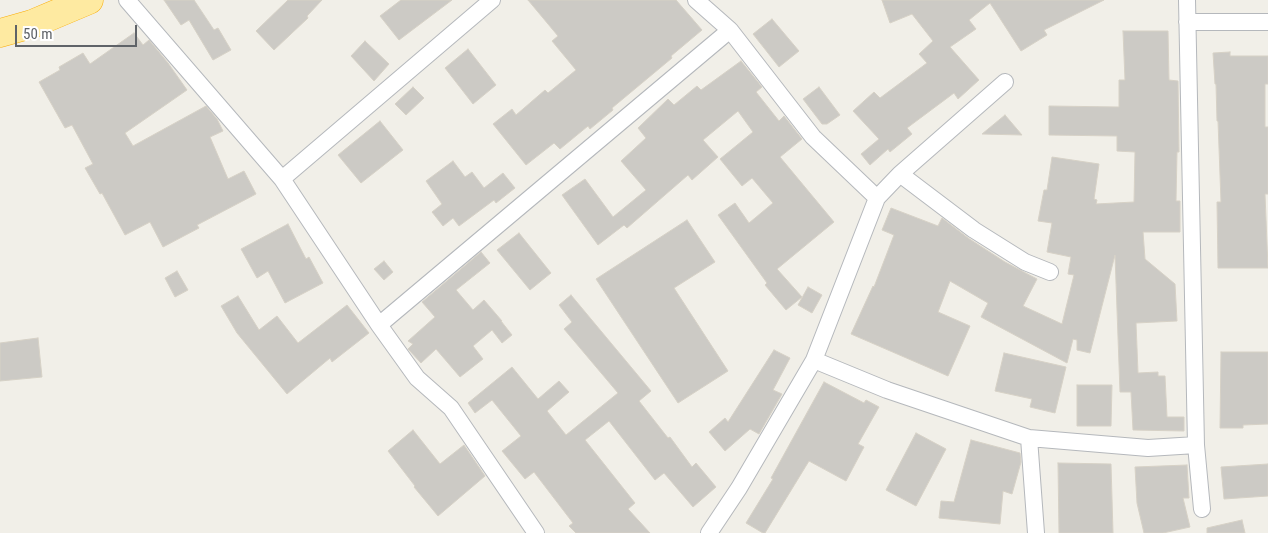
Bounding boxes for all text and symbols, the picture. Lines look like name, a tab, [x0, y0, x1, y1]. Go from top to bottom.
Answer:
scale bar	[18, 15, 140, 47]
text: 50 m	[23, 25, 53, 43]

